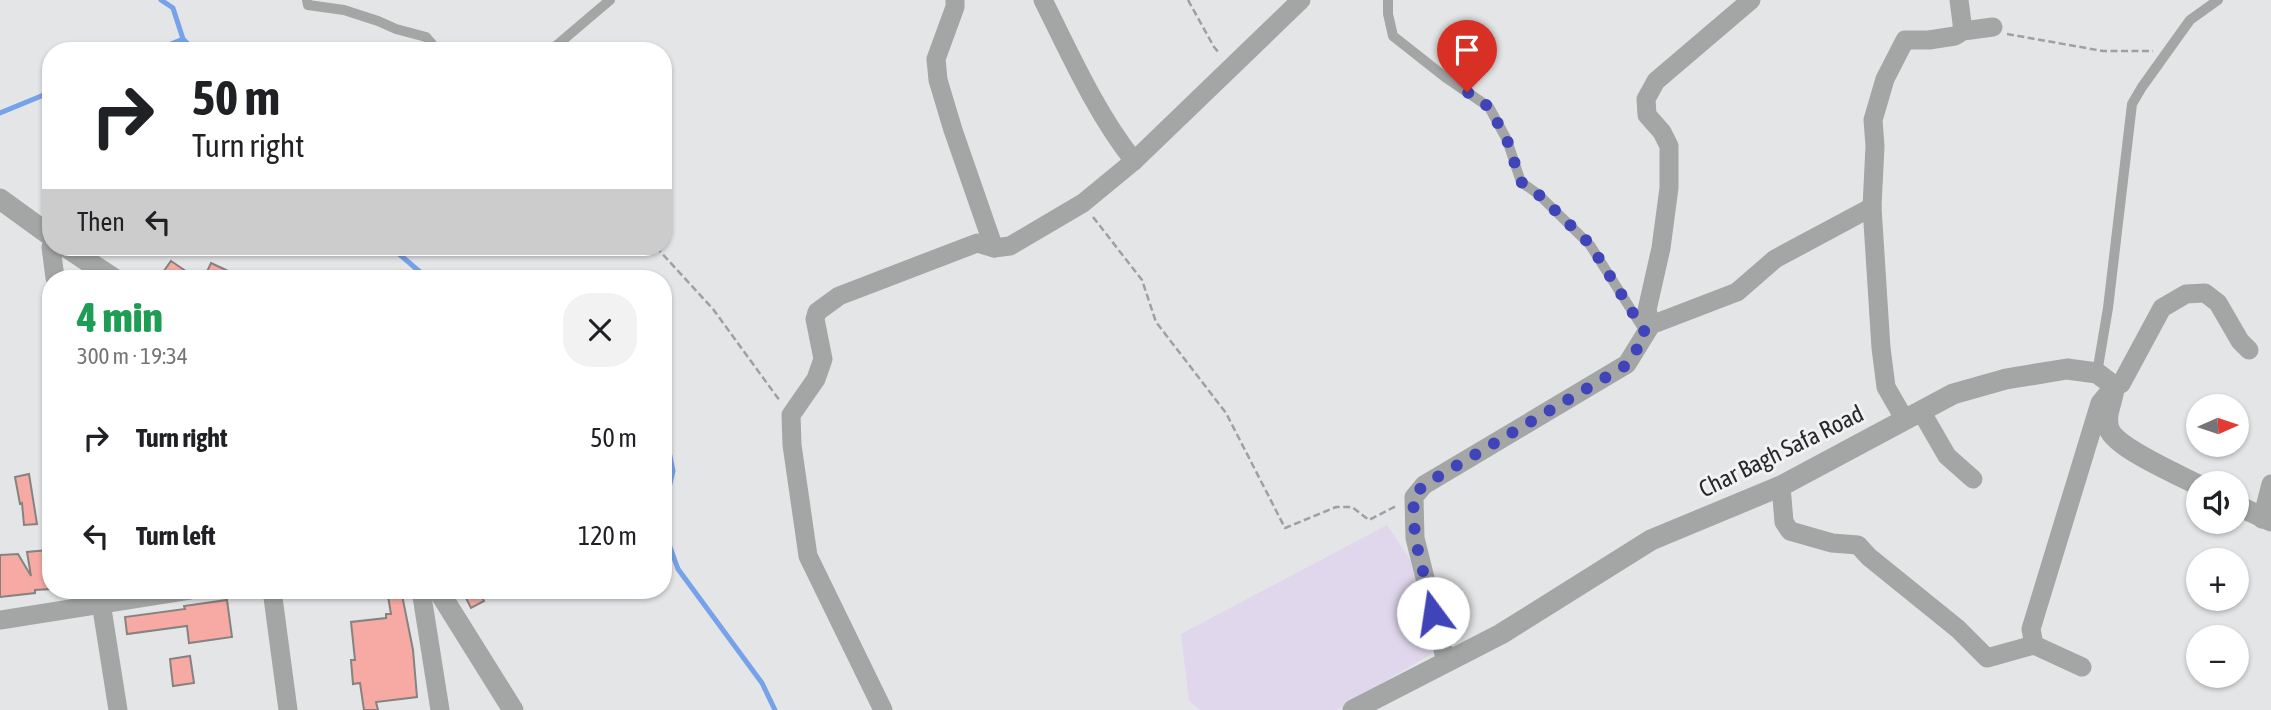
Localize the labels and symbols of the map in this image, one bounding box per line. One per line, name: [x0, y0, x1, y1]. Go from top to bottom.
pin: [1437, 20, 1497, 92]
north arrow: [2186, 394, 2249, 457]
street label: Char Bagh Safa Road: [1694, 399, 1868, 503]
position arrow: [1396, 576, 1470, 650]

